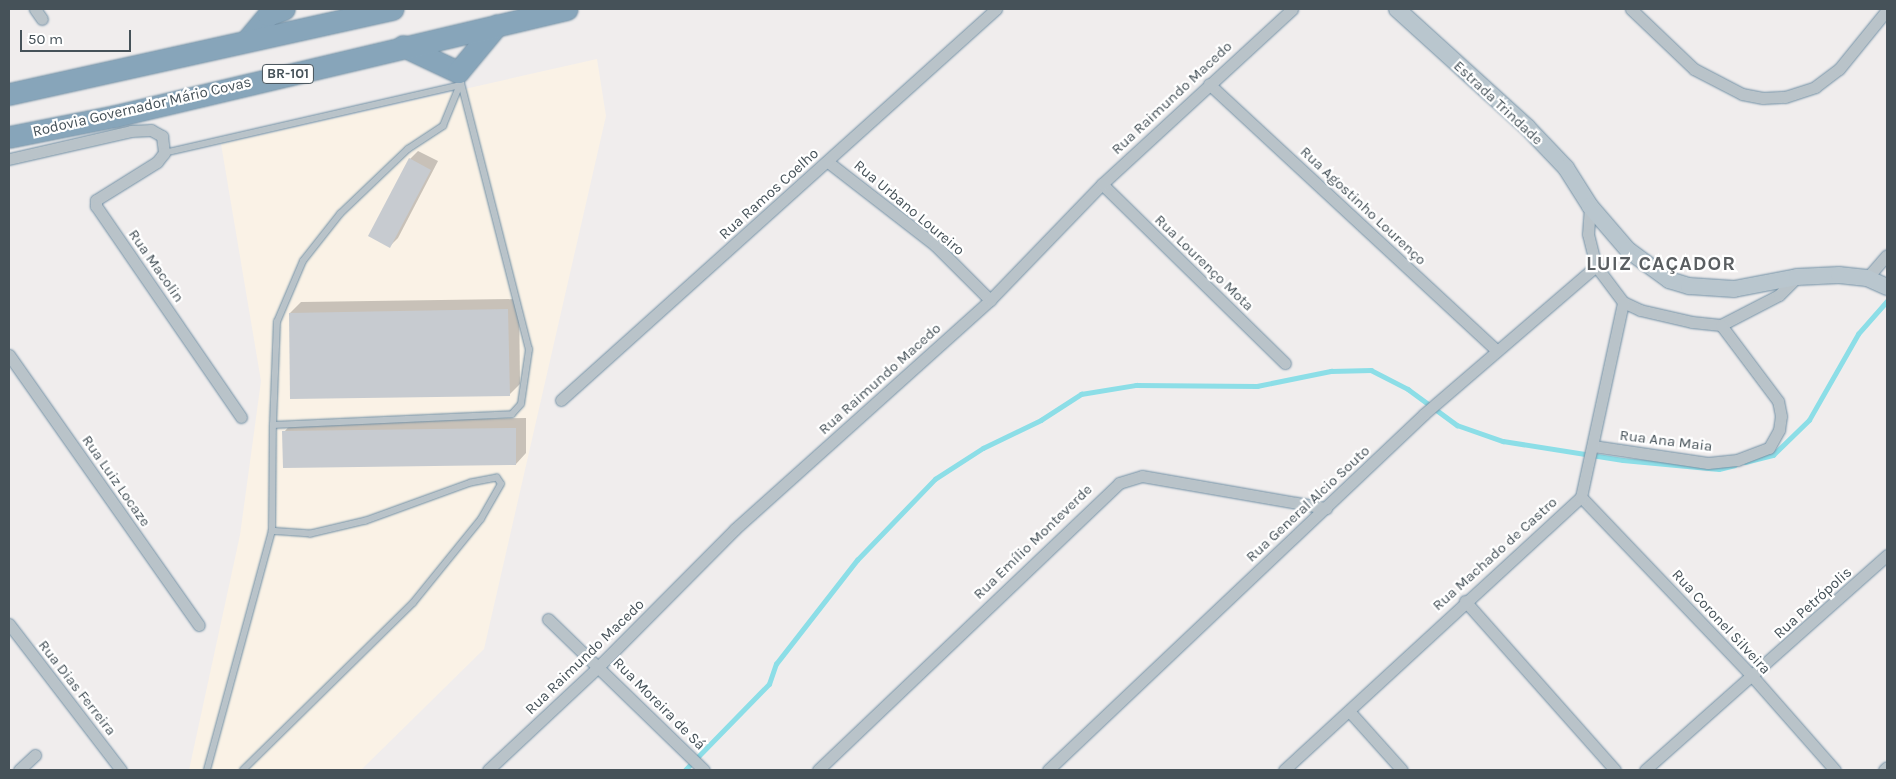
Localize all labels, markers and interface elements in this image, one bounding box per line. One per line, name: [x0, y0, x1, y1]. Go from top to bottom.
scale bar: [22, 20, 134, 52]
text: 50 m: [28, 30, 63, 48]
street label: Rua Raimundo Macedo: [1108, 37, 1236, 159]
street label: Estrada Trindade: [1450, 57, 1546, 149]
road number: BR-101: [262, 62, 314, 86]
street label: Rodovia Governador Mário Covas: [31, 73, 253, 141]
street label: Rua Agostinho Lourenço: [1296, 143, 1430, 269]
street label: Rua Ramos Coelho: [716, 145, 822, 243]
street label: Rua Urbano Loureiro: [850, 157, 968, 259]
street label: Rua Lourenço Mota: [1151, 211, 1257, 315]
street label: Rua Macolin: [124, 226, 188, 306]
district label: LUIZ CAÇADOR: [1584, 251, 1738, 275]
street label: Rua Raimundo Macedo: [815, 319, 945, 439]
street label: Rua Ana Maia: [1619, 426, 1713, 456]
street label: Rua Luiz Locaze: [78, 432, 154, 530]
street label: Rua General Alcio Souto: [1242, 442, 1374, 566]
street label: Rua Emílio Monteverde: [970, 481, 1096, 603]
street label: Rua Machado de Castro: [1429, 493, 1561, 615]
street label: Rua Petrópolis: [1770, 563, 1856, 643]
street label: Rua Coronel Silveira: [1668, 566, 1774, 678]
street label: Rua Raimundo Macedo: [522, 596, 648, 718]
street label: Rua Dias Ferreira: [34, 637, 120, 739]
street label: Rua Moreira de Sá: [609, 654, 709, 754]

